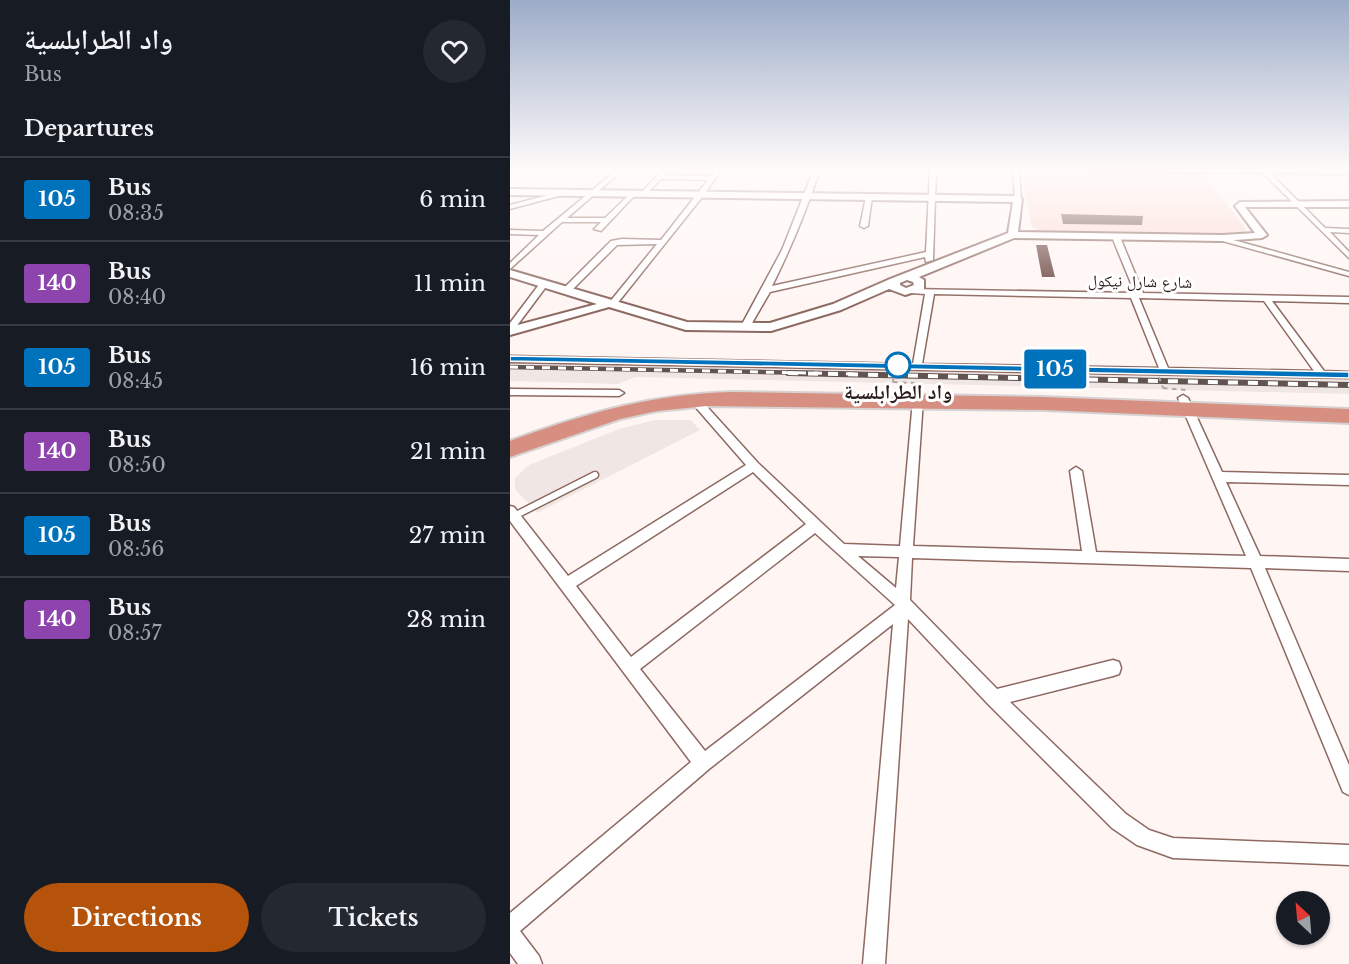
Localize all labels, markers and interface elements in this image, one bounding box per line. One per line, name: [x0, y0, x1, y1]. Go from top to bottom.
button: heart: [423, 20, 486, 83]
text: واد الطرابلسية: [24, 22, 173, 57]
text: Bus: [24, 62, 62, 86]
text: Departures: [24, 115, 154, 142]
text: Bus: [108, 174, 151, 201]
text: 105: [38, 186, 76, 212]
text: 6 min: [419, 186, 486, 213]
text: 08:35: [108, 201, 164, 225]
text: Bus: [108, 258, 151, 285]
text: 140: [38, 270, 76, 296]
text: 11 min: [414, 270, 486, 297]
street label: شارع شارل نيكول: [1088, 270, 1192, 293]
text: 08:40: [108, 285, 166, 309]
text: Bus: [108, 342, 151, 369]
line badge: 105: [1020, 350, 1090, 388]
marker: واد الطرابلسية: [885, 352, 911, 378]
text: 105: [38, 354, 76, 380]
text: 16 min: [409, 354, 486, 381]
text: 105: [1036, 356, 1074, 382]
text: 08:45: [108, 369, 163, 393]
place label: واد الطرابلسية: [844, 380, 952, 404]
text: Bus: [108, 426, 151, 453]
text: 140: [38, 438, 76, 464]
text: 21 min: [410, 438, 486, 465]
text: 08:50: [108, 453, 166, 477]
text: Bus: [108, 510, 151, 537]
text: 105: [38, 522, 76, 548]
text: 27 min: [409, 522, 486, 549]
text: 08:56: [108, 537, 164, 561]
text: Bus: [108, 594, 151, 621]
text: 140: [38, 606, 76, 632]
text: 28 min: [407, 606, 486, 633]
text: 08:57: [108, 621, 162, 645]
button: Directions: [24, 883, 249, 952]
button: Tickets: [261, 883, 486, 952]
north arrow: [1276, 891, 1330, 945]
map controls: [1276, 891, 1330, 945]

